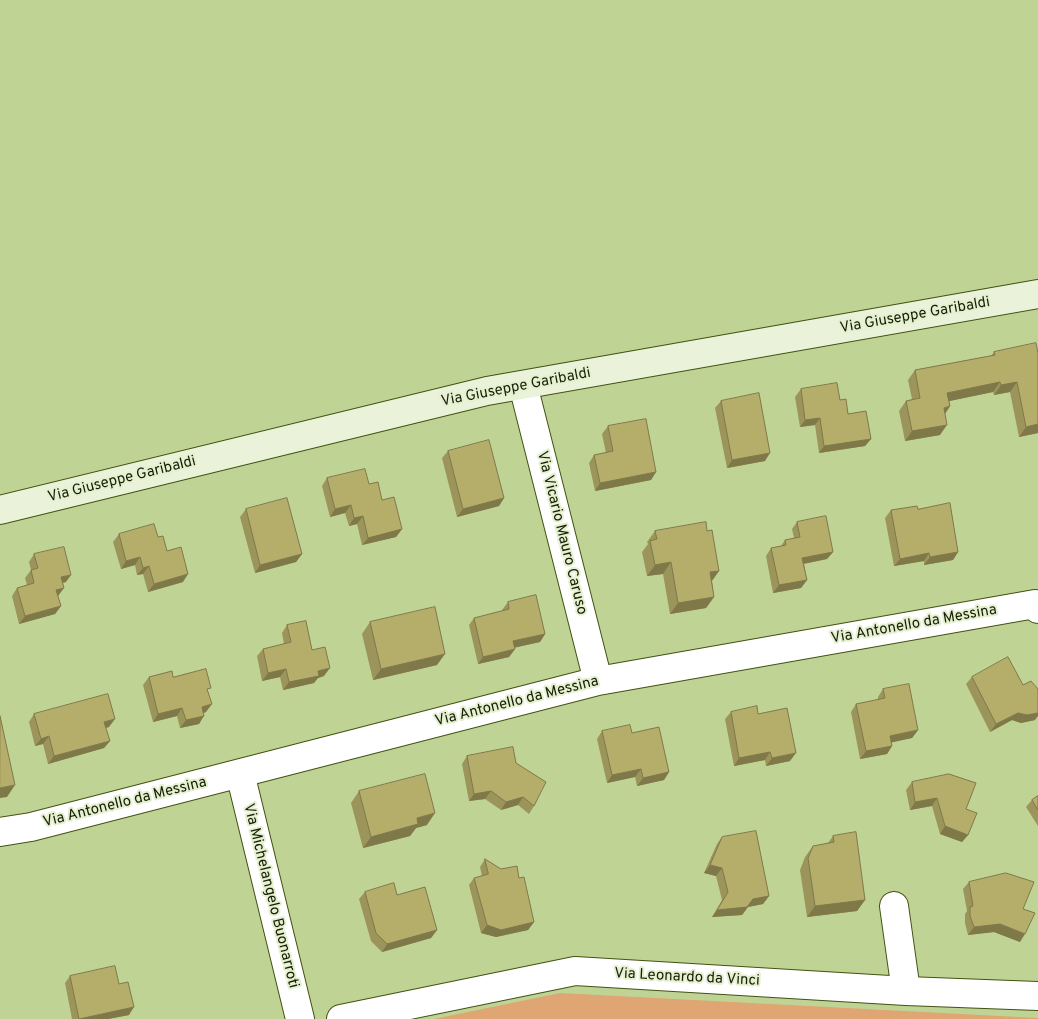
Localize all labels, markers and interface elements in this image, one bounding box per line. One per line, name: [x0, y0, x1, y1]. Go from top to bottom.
street label: Via Giuseppe Garibaldi: [839, 294, 991, 338]
street label: Via Giuseppe Garibaldi: [440, 365, 592, 411]
street label: Via Vicario Mauro Caruso: [532, 449, 590, 617]
street label: Via Giuseppe Garibaldi: [46, 453, 198, 507]
street label: Via Antonello da Messina: [830, 602, 998, 648]
street label: Via Antonello da Messina: [433, 673, 601, 731]
street label: Via Antonello da Messina: [41, 774, 209, 832]
street label: Via Michelangelo Buonarroti: [238, 802, 302, 990]
street label: Via Leonardo da Vinci: [614, 965, 760, 991]

